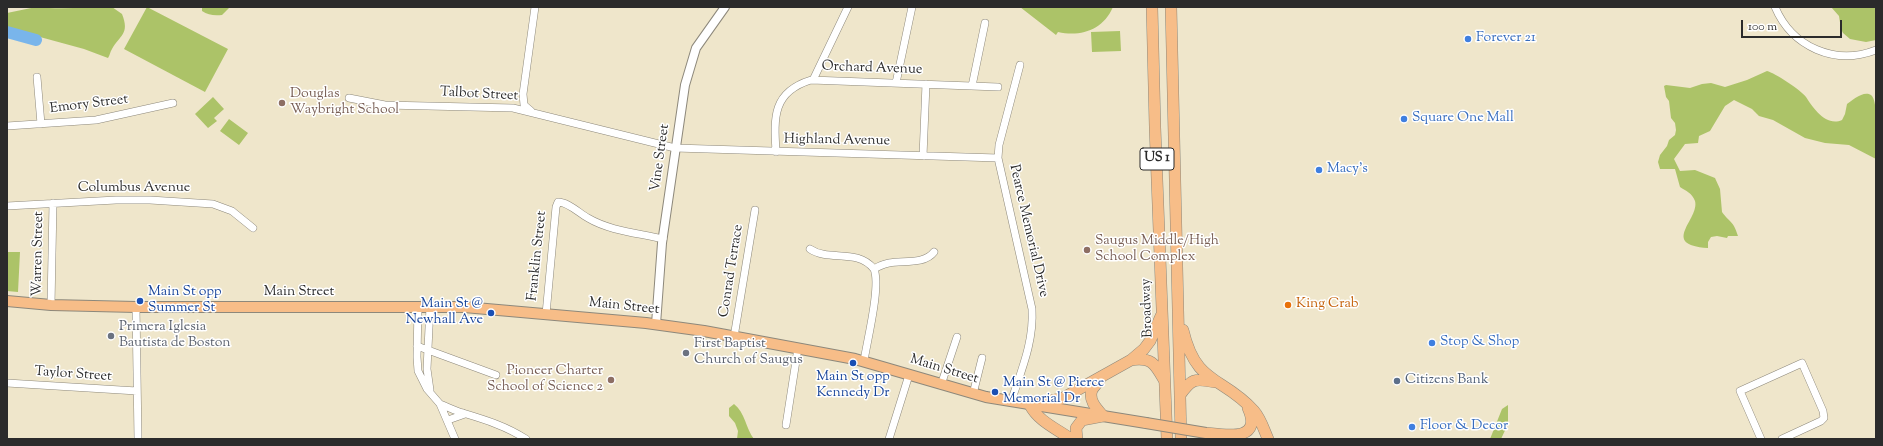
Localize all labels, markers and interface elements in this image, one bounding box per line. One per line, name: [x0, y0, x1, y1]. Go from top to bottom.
scale bar: [1743, 12, 1844, 38]
text: 100 m: [1748, 18, 1777, 36]
place label: Forever 21: [1476, 31, 1536, 47]
marker: Forever 21: [1463, 34, 1473, 44]
street label: Orchard Avenue: [821, 59, 923, 79]
street label: Talbot Street: [439, 85, 519, 105]
place label: Douglas Waybright School: [290, 87, 399, 120]
street label: Emory Street: [49, 92, 129, 118]
marker: Douglas Waybright School: [277, 98, 287, 108]
place label: Square One Mall: [1412, 111, 1514, 127]
marker: Square One Mall: [1399, 114, 1409, 124]
street label: Vine Street: [648, 123, 674, 193]
street label: Highland Avenue: [784, 132, 890, 150]
road number: US 1: [1140, 148, 1174, 170]
place label: Macy's: [1327, 162, 1368, 178]
street label: Pearce Memorial Drive: [1005, 163, 1051, 299]
marker: Macy's: [1314, 165, 1324, 175]
street label: Columbus Avenue: [78, 181, 190, 197]
street label: Franklin Street: [525, 210, 551, 302]
street label: Warren Street: [30, 211, 48, 297]
street label: Conrad Terrace: [716, 223, 748, 319]
place label: Saugus Middle/High School Complex: [1095, 234, 1219, 266]
marker: Saugus Middle/High School Complex: [1082, 245, 1092, 255]
street label: Broadway: [1139, 278, 1157, 338]
place label: Main St opp Summer St: [148, 285, 222, 318]
street label: Main Street: [264, 285, 334, 301]
street label: Main Street: [588, 295, 660, 319]
marker: Main St opp Summer St: [135, 296, 145, 306]
place label: Main St @ Newhall Ave: [406, 297, 483, 330]
place label: King Crab: [1296, 297, 1358, 313]
marker: King Crab: [1283, 300, 1293, 310]
marker: Main St @ Newhall Ave: [486, 308, 496, 318]
place label: Primera Iglesia Bautista de Boston: [119, 320, 231, 352]
marker: Primera Iglesia Bautista de Boston: [106, 331, 116, 341]
place label: Stop & Shop: [1440, 335, 1519, 351]
place label: First Baptist Church of Saugus: [694, 337, 803, 370]
marker: Stop & Shop: [1427, 338, 1437, 348]
marker: First Baptist Church of Saugus: [681, 348, 691, 358]
street label: Main Street: [908, 352, 980, 388]
marker: Main St opp Kennedy Dr: [848, 358, 858, 368]
street label: Taylor Street: [34, 364, 112, 386]
place label: Pioneer Charter School of Science 2: [487, 364, 603, 396]
place label: Main St opp Kennedy Dr: [816, 370, 890, 402]
place label: Citizens Bank: [1405, 373, 1489, 389]
marker: Pioneer Charter School of Science 2: [606, 375, 616, 385]
place label: Main St @ Pierce Memorial Dr: [1003, 376, 1104, 408]
marker: Citizens Bank: [1392, 376, 1402, 386]
marker: Main St @ Pierce Memorial Dr: [990, 387, 1000, 397]
place label: Floor & Decor: [1420, 419, 1508, 435]
marker: Floor & Decor: [1407, 422, 1417, 432]

